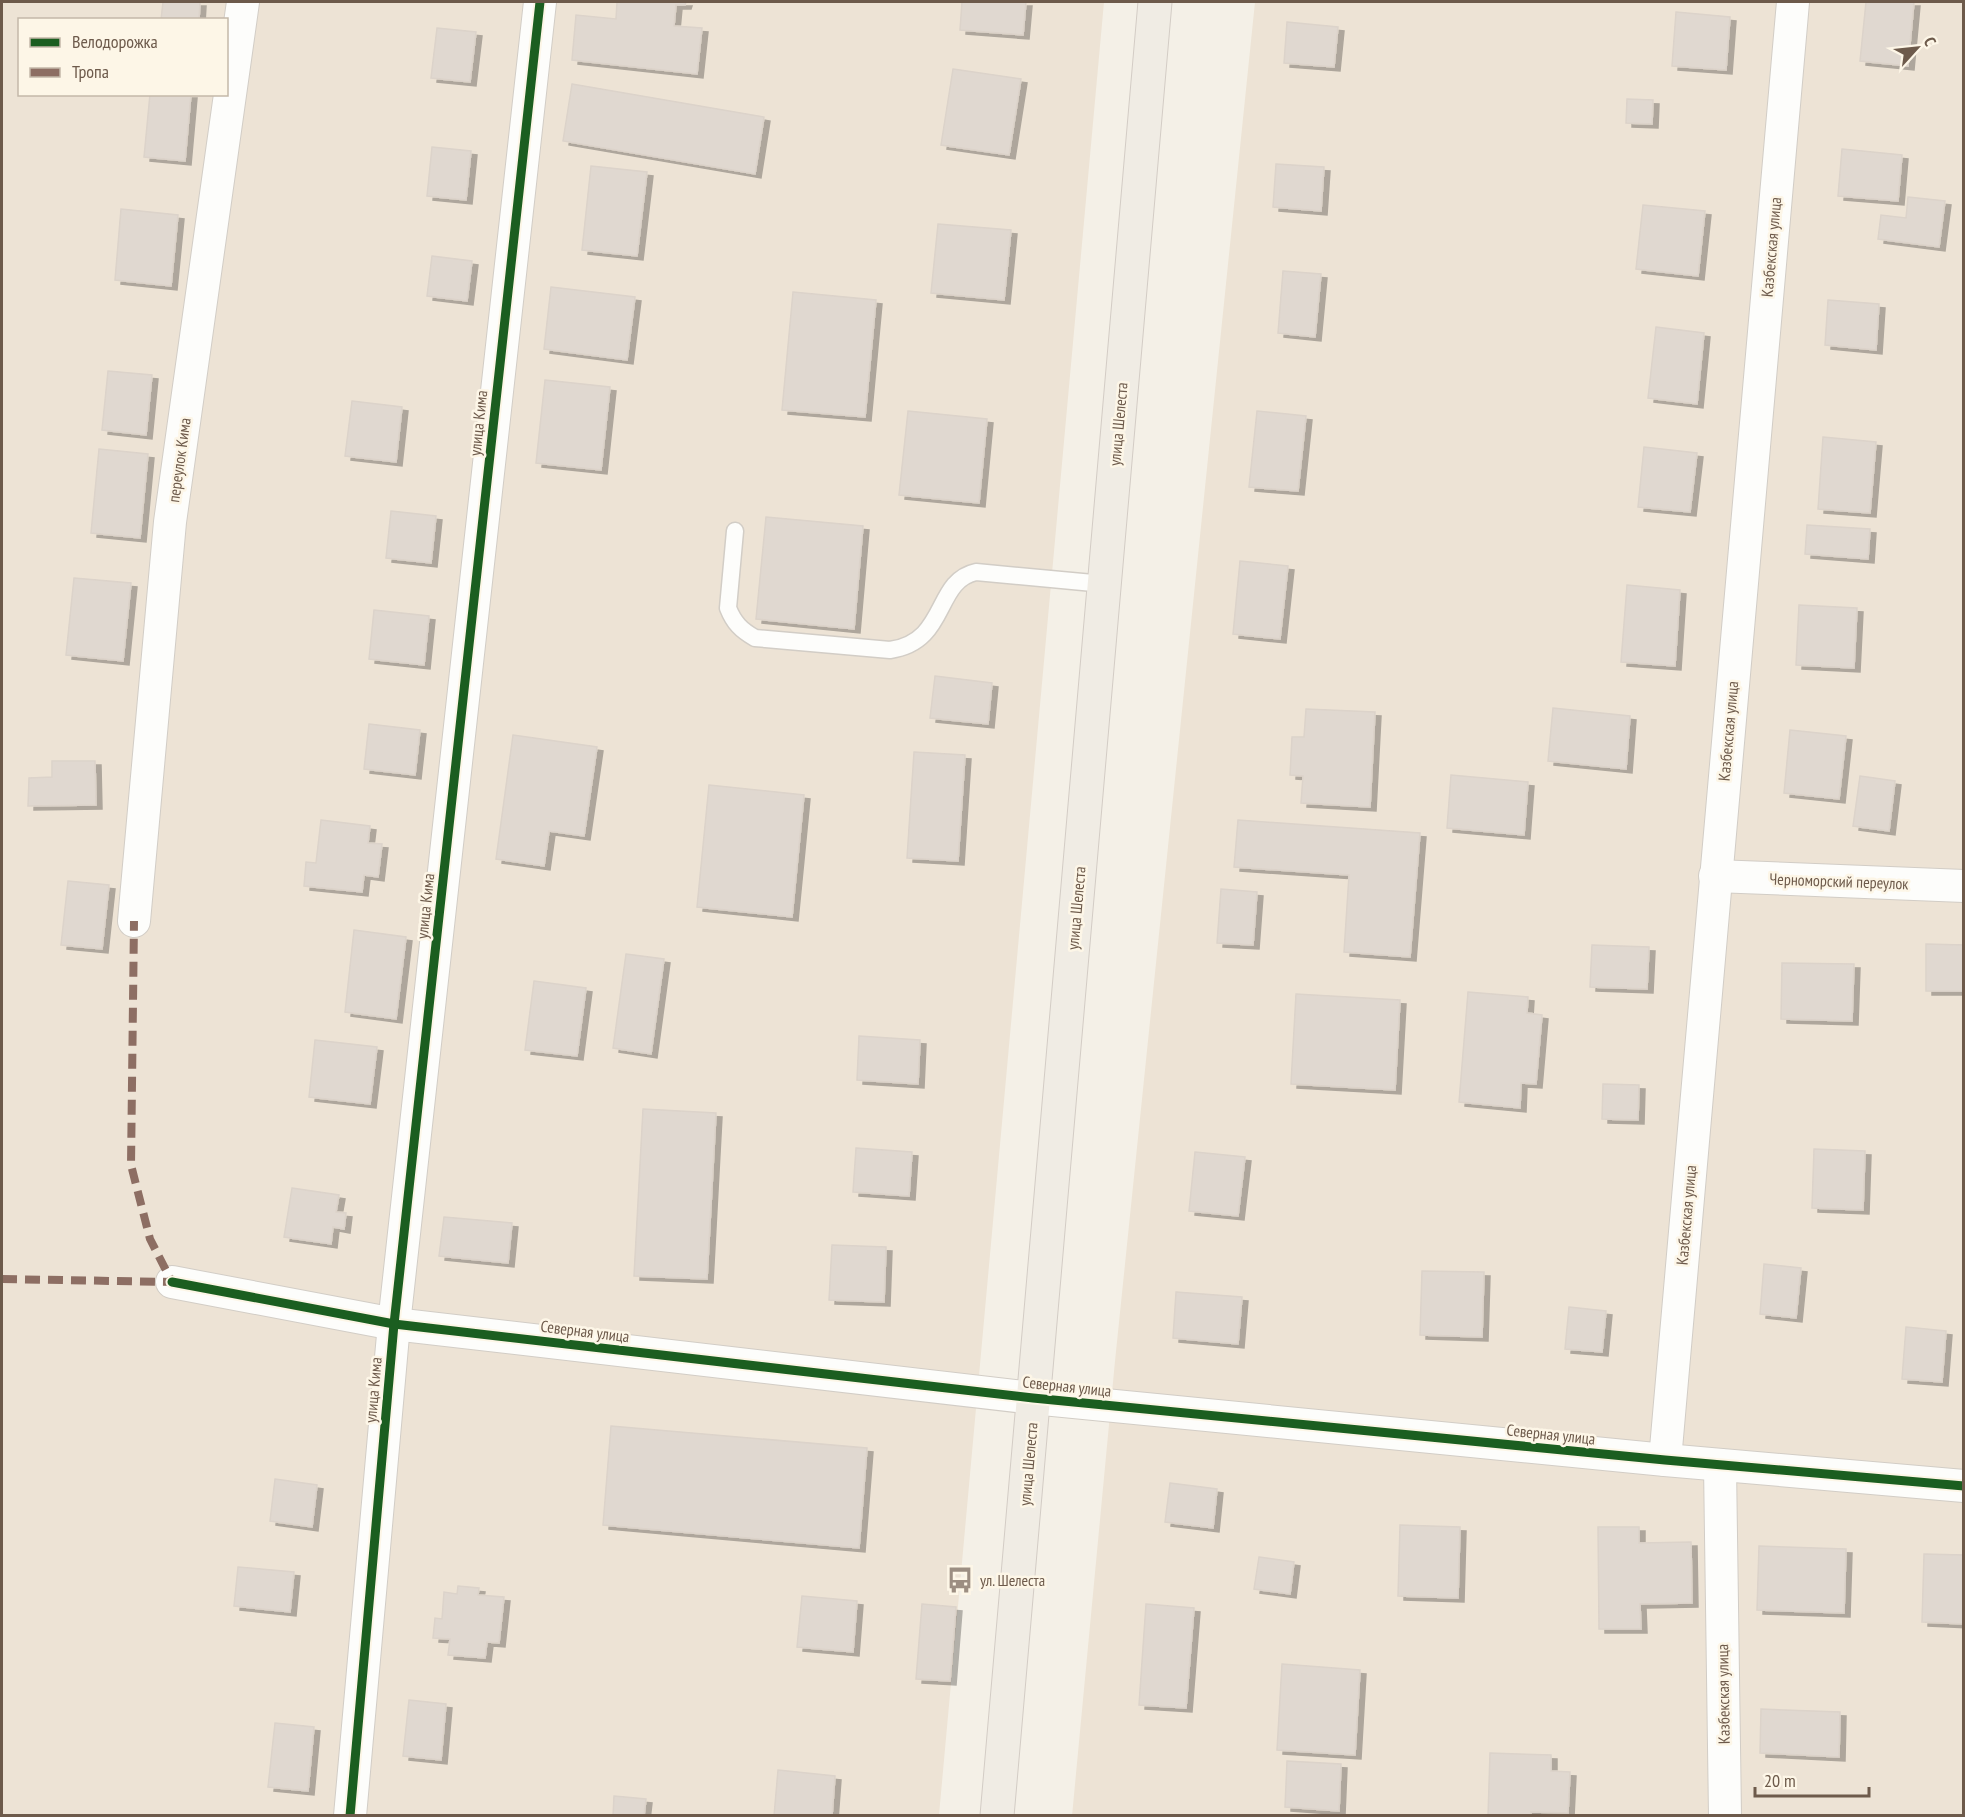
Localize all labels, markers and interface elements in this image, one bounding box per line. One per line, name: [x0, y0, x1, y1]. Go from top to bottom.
legend: [18, 18, 228, 96]
north arrow: [1887, 18, 1947, 78]
text: Велодорожка: [72, 30, 158, 53]
text: С: [1920, 33, 1941, 50]
text: Тропа: [72, 60, 109, 83]
street label: Казбекская улица: [1757, 196, 1785, 298]
street label: улица Шелеста: [1104, 381, 1132, 467]
street label: улица Кима: [465, 389, 491, 457]
street label: переулок Кима: [163, 416, 195, 504]
street label: Казбекская улица: [1714, 680, 1742, 782]
street label: улица Шелеста: [1062, 865, 1090, 951]
street label: Черноморский переулок: [1769, 869, 1910, 893]
street label: улица Кима: [412, 872, 438, 940]
street label: Казбекская улица: [1672, 1164, 1700, 1266]
street label: Северная улица: [540, 1316, 630, 1346]
street label: улица Кима: [360, 1356, 386, 1424]
street label: Северная улица: [1022, 1371, 1112, 1401]
street label: Северная улица: [1506, 1419, 1596, 1449]
street label: улица Шелеста: [1014, 1421, 1042, 1507]
bus stop icon: ул. Шелеста: [945, 1565, 975, 1595]
place label: ул. Шелеста: [980, 1570, 1045, 1590]
street label: Казбекская улица: [1712, 1644, 1734, 1744]
scale bar: [1755, 1760, 1869, 1798]
text: 20 m: [1764, 1769, 1796, 1792]

